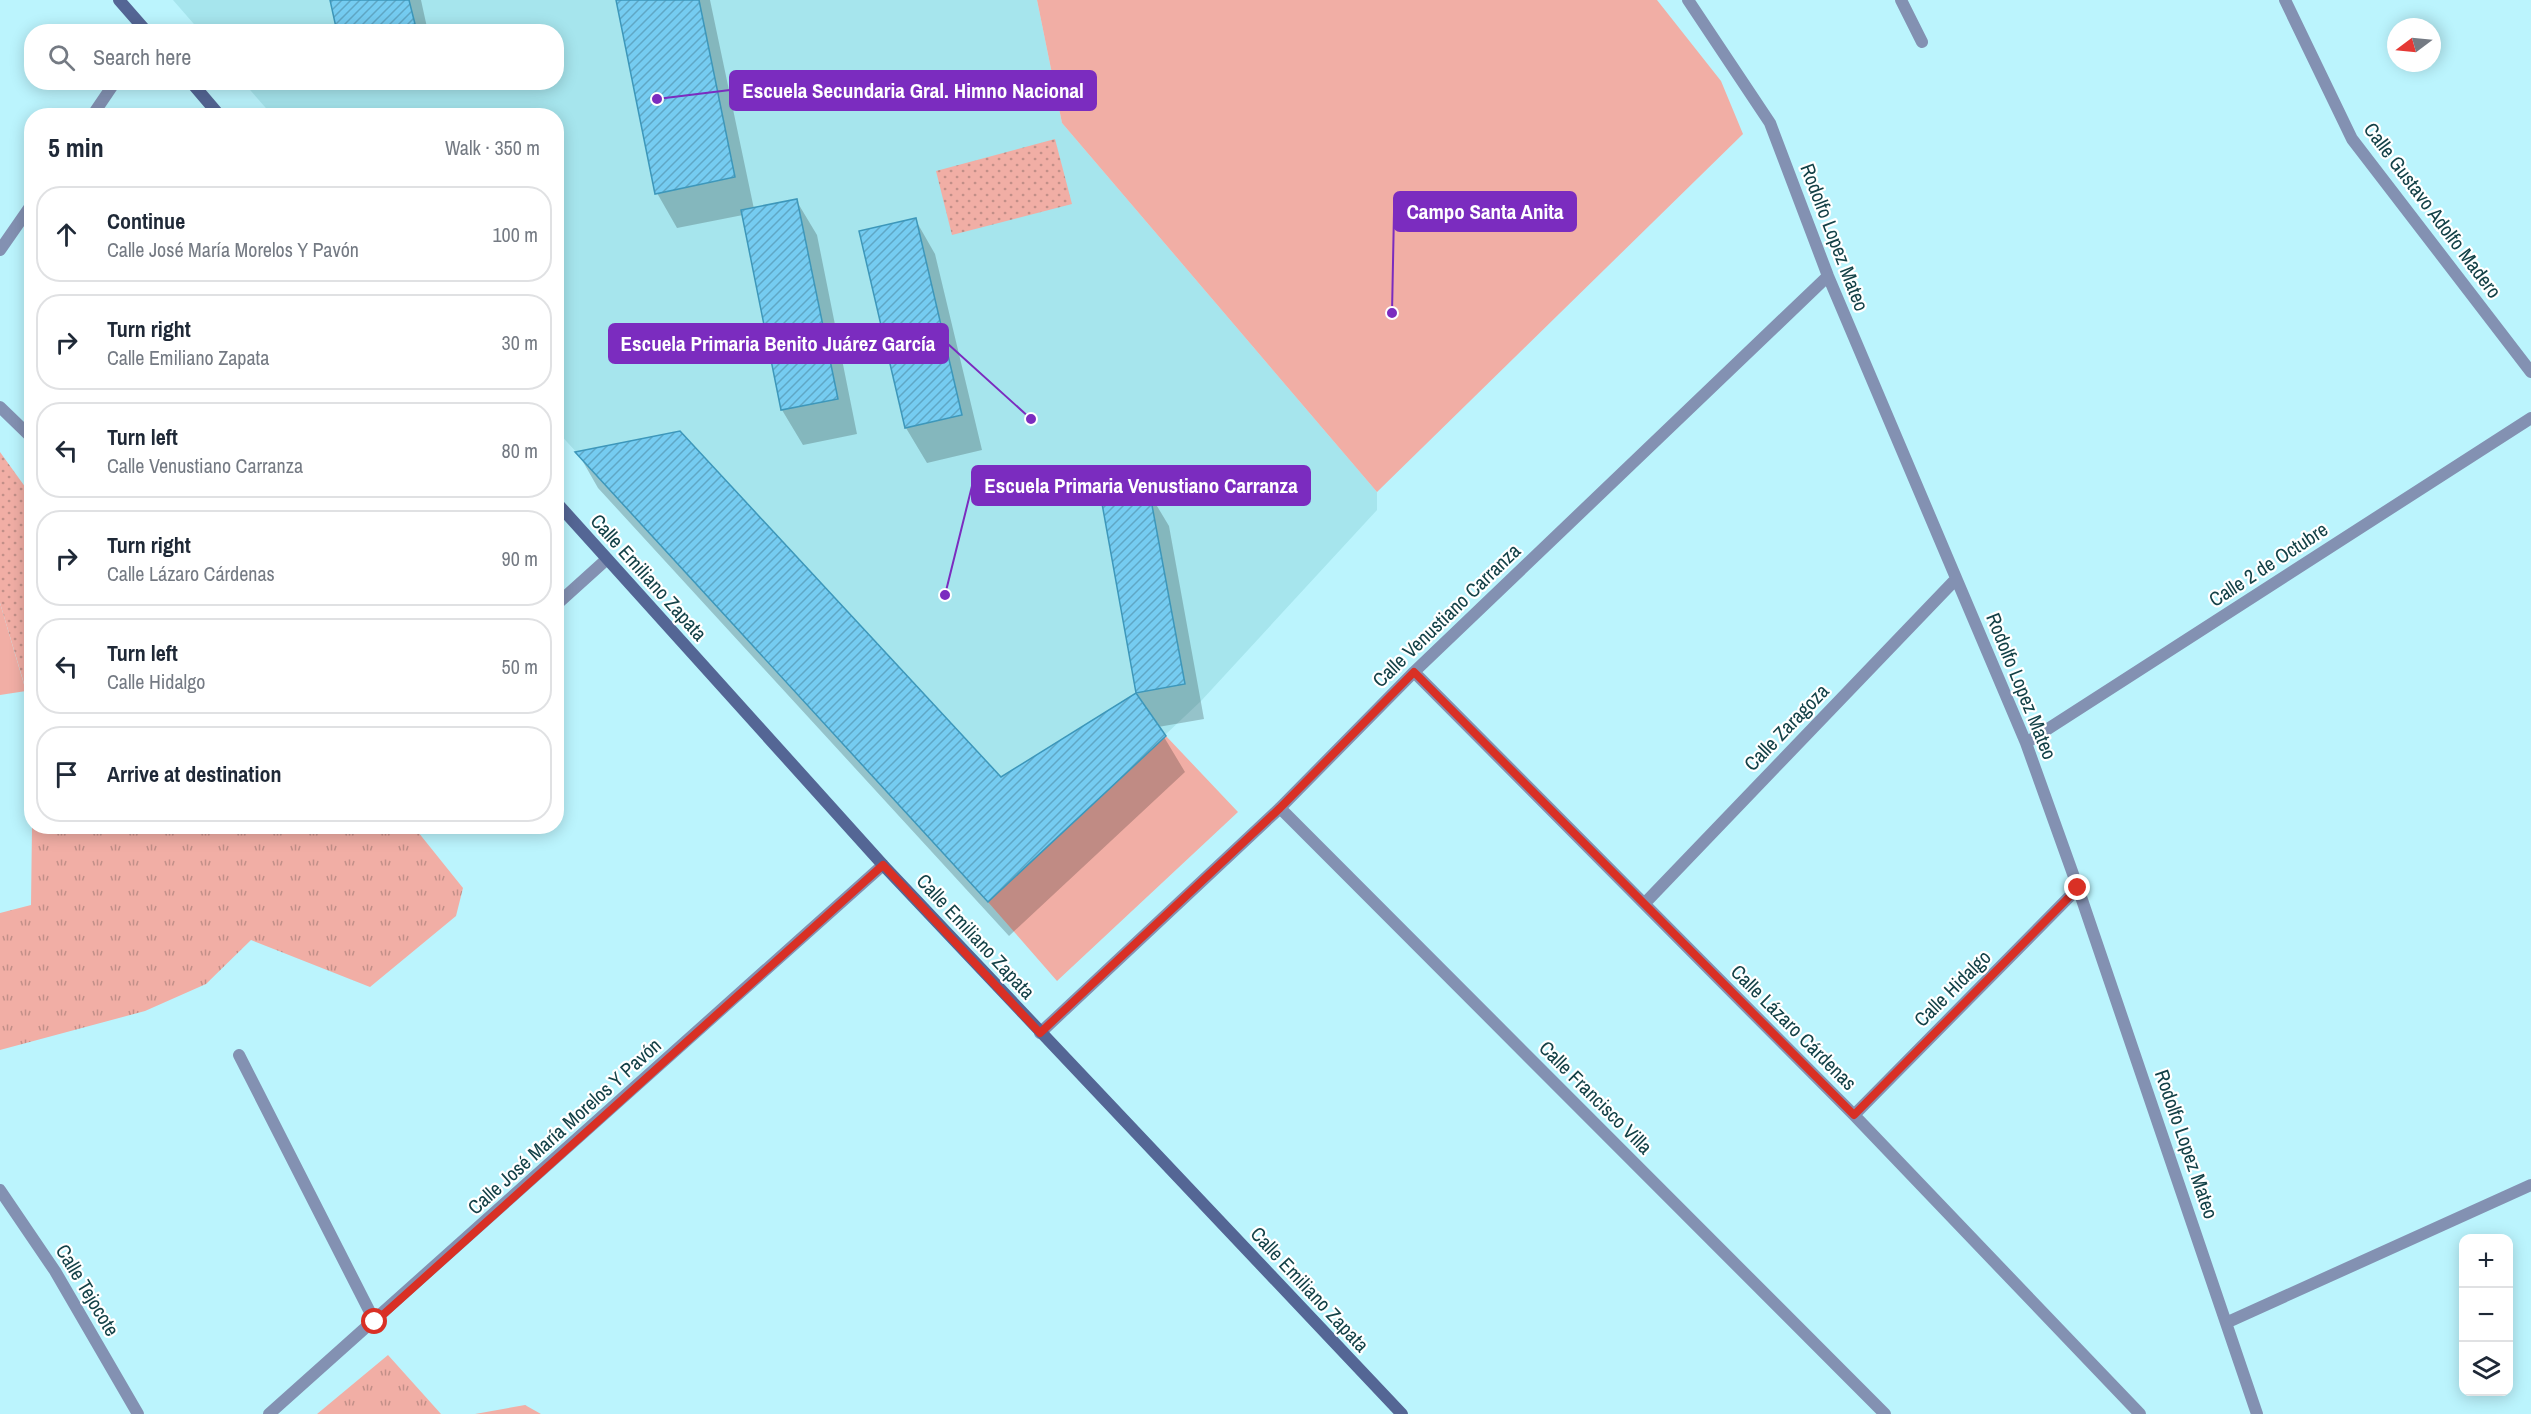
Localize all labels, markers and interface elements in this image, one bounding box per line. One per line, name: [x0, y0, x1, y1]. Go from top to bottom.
north arrow: [2387, 18, 2441, 72]
search box: [24, 24, 564, 90]
icon: search: [45, 41, 78, 74]
text: Search here: [93, 42, 191, 72]
callout: Escuela Secundaria Gral. Himno Nacional: [730, 71, 1096, 110]
text: Escuela Secundaria Gral. Himno Nacional: [742, 76, 1084, 105]
street label: Calle Gustavo Adolfo Madero: [2358, 117, 2508, 303]
text: 5 min: [48, 130, 104, 165]
text: Walk · 350 m: [445, 134, 540, 161]
street label: Rodolfo Lopez Mateo: [1794, 159, 1876, 315]
callout: Campo Santa Anita: [1394, 192, 1576, 231]
text: Campo Santa Anita: [1406, 197, 1564, 226]
text: Continue: [107, 206, 185, 236]
icon: ahead: [50, 218, 83, 251]
text: 100 m: [492, 221, 538, 248]
text: Calle José María Morelos Y Pavón: [107, 236, 359, 263]
text: Turn right: [107, 314, 191, 344]
callout: Escuela Primaria Benito Juárez García: [609, 324, 948, 363]
icon: right: [50, 326, 83, 359]
text: 30 m: [502, 329, 538, 356]
text: Escuela Primaria Benito Juárez García: [621, 329, 936, 358]
text: Calle Emiliano Zapata: [107, 344, 269, 371]
text: Turn left: [107, 422, 178, 452]
icon: left: [50, 434, 83, 467]
text: 80 m: [502, 437, 538, 464]
text: Calle Venustiano Carranza: [107, 452, 303, 479]
callout: Escuela Primaria Venustiano Carranza: [972, 466, 1310, 505]
text: Escuela Primaria Venustiano Carranza: [984, 471, 1298, 500]
street label: Calle Emiliano Zapata: [585, 508, 713, 646]
street label: Calle 2 de Octubre: [2203, 515, 2333, 613]
text: Turn right: [107, 530, 191, 560]
street label: Calle Venustiano Carranza: [1366, 537, 1526, 693]
icon: right: [50, 542, 83, 575]
text: 90 m: [502, 545, 538, 572]
text: Calle Lázaro Cárdenas: [107, 560, 275, 587]
street label: Rodolfo Lopez Mateo: [1980, 609, 2064, 763]
text: Turn left: [107, 638, 178, 668]
icon: left: [50, 650, 83, 683]
text: 50 m: [502, 653, 538, 680]
text: Calle Hidalgo: [107, 668, 205, 695]
street label: Calle Zaragoza: [1738, 678, 1834, 776]
icon: arrive: [50, 758, 83, 791]
text: Arrive at destination: [107, 759, 281, 789]
street label: Calle Emiliano Zapata: [911, 867, 1041, 1005]
route end: [2064, 874, 2090, 900]
street label: Calle Hidalgo: [1908, 944, 1996, 1032]
street label: Calle Lázaro Cárdenas: [1725, 958, 1863, 1096]
street label: Calle José María Morelos Y Pavón: [461, 1032, 667, 1220]
street label: Calle Francisco Villa: [1533, 1034, 1659, 1160]
street label: Rodolfo Lopez Mateo: [2149, 1066, 2225, 1222]
street label: Calle Emiliano Zapata: [1245, 1220, 1375, 1358]
map controls: [2459, 1234, 2513, 1396]
button: +: [2459, 1234, 2513, 1288]
street label: Calle Tejocote: [50, 1239, 126, 1341]
button: −: [2459, 1288, 2513, 1342]
route start: [361, 1308, 387, 1334]
button: layers: [2459, 1342, 2513, 1396]

